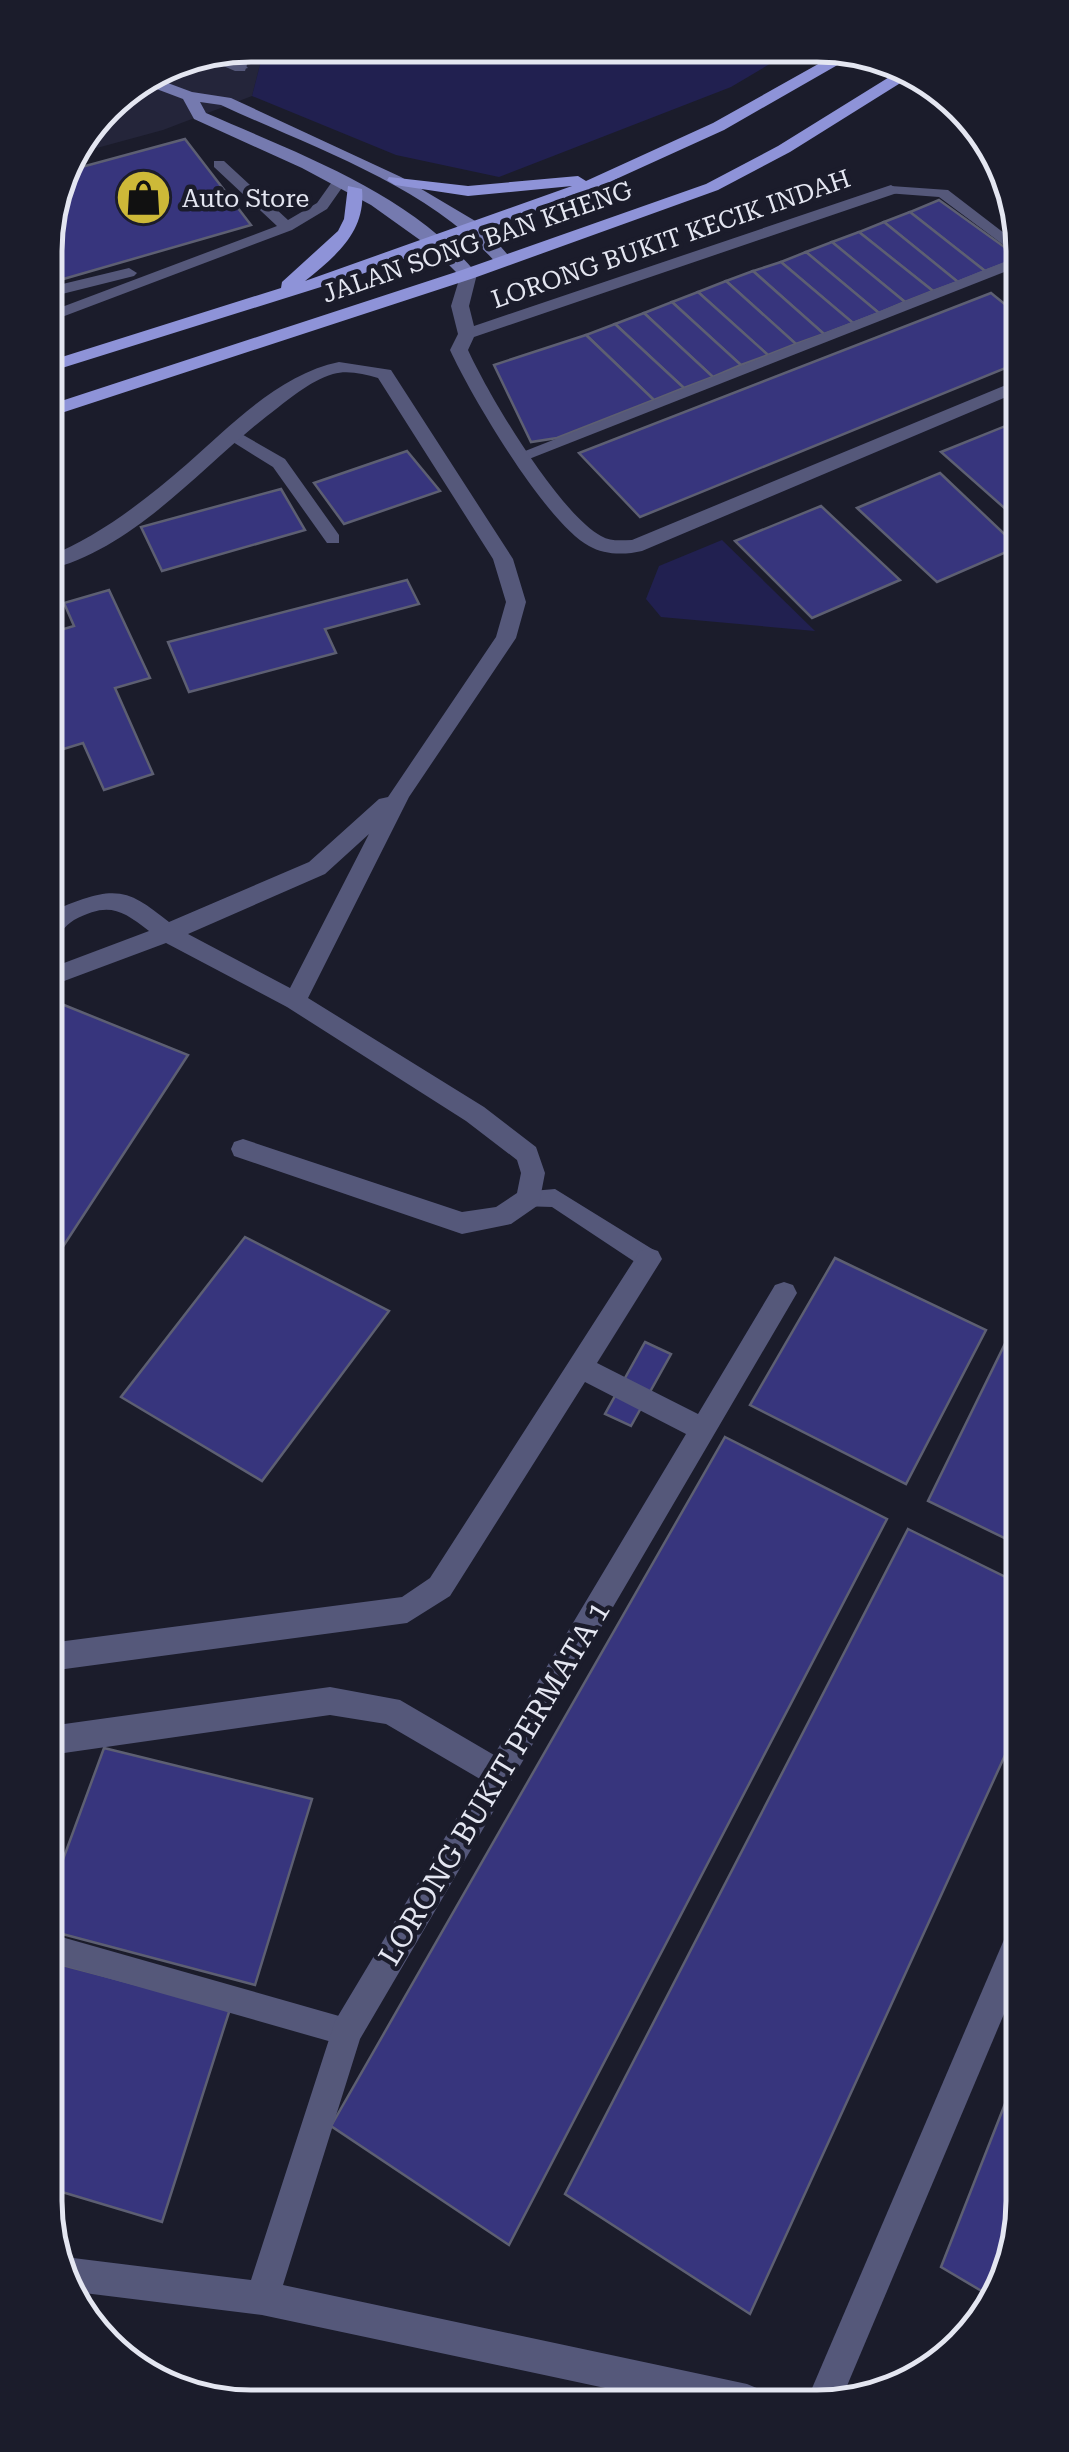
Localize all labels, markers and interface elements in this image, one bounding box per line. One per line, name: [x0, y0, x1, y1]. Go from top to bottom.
street label: LORONG BUKIT KECIK INDAH: [488, 164, 854, 314]
shop icon: Auto Store: [113, 168, 173, 228]
street label: JALAN SONG BAN KHENG: [318, 175, 636, 309]
place label: Auto Store: [182, 184, 309, 213]
street label: LORONG BUKIT PERMATA 1: [371, 1595, 617, 1971]

